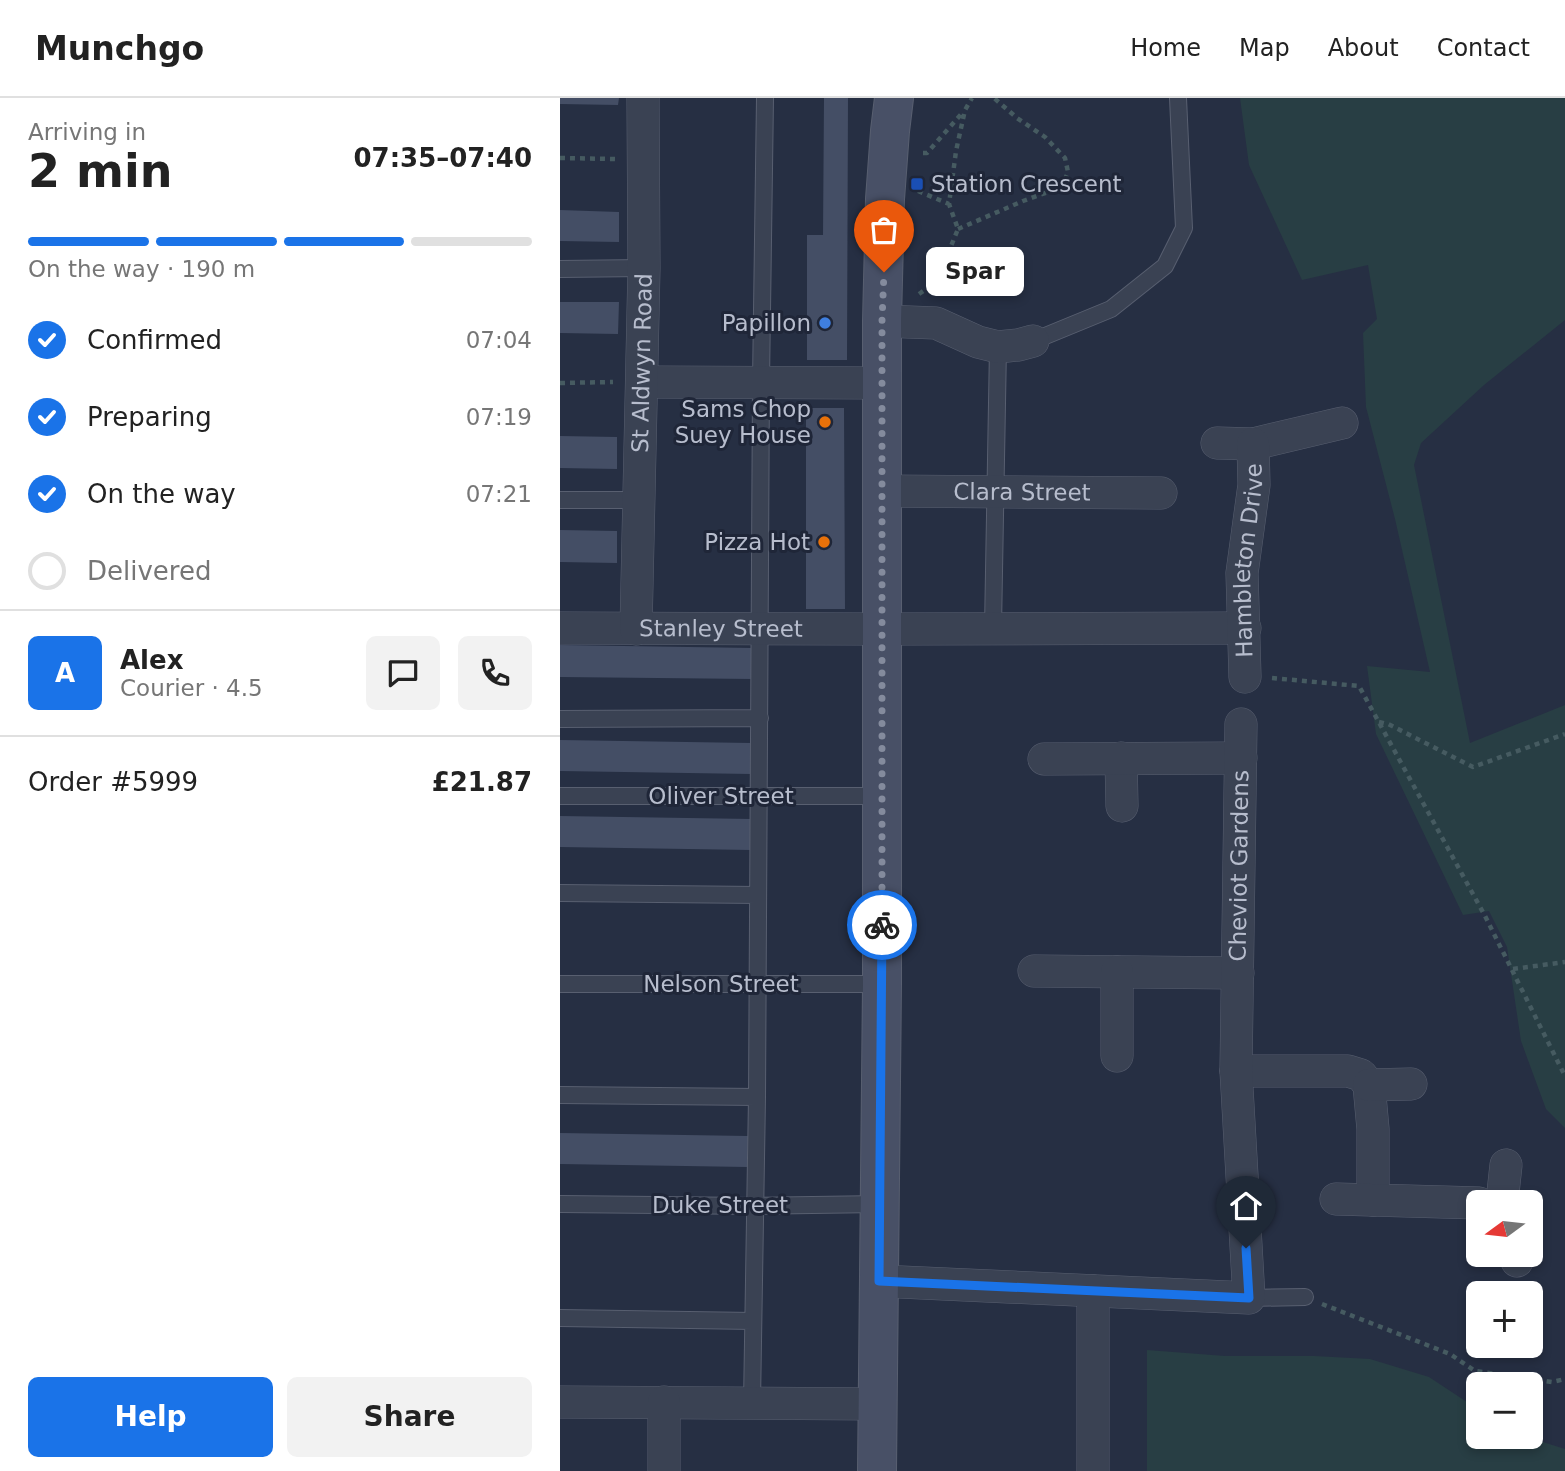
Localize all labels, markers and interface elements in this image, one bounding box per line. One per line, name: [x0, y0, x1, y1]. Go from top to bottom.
text: Munchgo: [35, 29, 204, 68]
text: Home: [1130, 34, 1201, 62]
text: Map: [1239, 34, 1290, 62]
text: About: [1328, 34, 1399, 62]
text: Contact: [1437, 34, 1530, 62]
text: Arriving in: [28, 119, 146, 145]
text: 07:35–07:40: [353, 143, 532, 173]
text: 2 min: [28, 144, 172, 198]
place label: Station Crescent: [931, 171, 1122, 197]
marker: Station Crescent: [909, 176, 925, 192]
pin: [854, 200, 914, 272]
icon: bag: [865, 211, 903, 249]
callout: Spar: [926, 248, 1024, 296]
text: On the way · 190 m: [28, 256, 255, 282]
text: Spar: [945, 258, 1005, 284]
street label: St Aldwyn Road: [627, 273, 657, 453]
place label: Papillon: [722, 310, 811, 336]
marker: Papillon: [817, 315, 833, 331]
icon: check: [28, 321, 66, 359]
text: Confirmed: [87, 325, 222, 355]
text: 07:04: [466, 327, 532, 353]
place label: Sams Chop Suey House: [675, 396, 811, 448]
icon: check: [28, 398, 66, 436]
text: Preparing: [87, 402, 212, 432]
text: 07:19: [466, 404, 532, 430]
marker: Sams Chop Suey House: [817, 414, 833, 430]
street label: Hambleton Drive: [1229, 463, 1267, 658]
icon: check: [28, 475, 66, 513]
text: On the way: [87, 479, 236, 509]
street label: Clara Street: [953, 479, 1091, 505]
text: 07:21: [466, 481, 532, 507]
place label: Pizza Hot: [704, 529, 810, 555]
marker: Pizza Hot: [816, 534, 832, 550]
text: Delivered: [87, 556, 211, 586]
street label: Stanley Street: [639, 615, 803, 642]
button: chat: [366, 636, 440, 710]
button: phone: [458, 636, 532, 710]
text: Alex: [120, 645, 183, 675]
text: A: [55, 658, 75, 688]
text: Courier · 4.5: [120, 675, 263, 701]
text: Order #5999: [28, 767, 198, 797]
text: £21.87: [432, 767, 532, 797]
street label: Cheviot Gardens: [1225, 770, 1253, 962]
street label: Oliver Street: [648, 783, 794, 809]
courier: [847, 890, 917, 960]
icon: bike: [863, 906, 901, 944]
street label: Nelson Street: [643, 971, 799, 997]
pin: [1216, 1176, 1276, 1248]
icon: home: [1227, 1187, 1265, 1225]
north arrow: [1466, 1190, 1544, 1267]
map controls: [1466, 1190, 1543, 1449]
street label: Duke Street: [652, 1192, 788, 1218]
button: +: [1466, 1281, 1543, 1358]
button: −: [1466, 1372, 1543, 1449]
button: Help: [28, 1377, 273, 1457]
button: Share: [287, 1377, 532, 1457]

